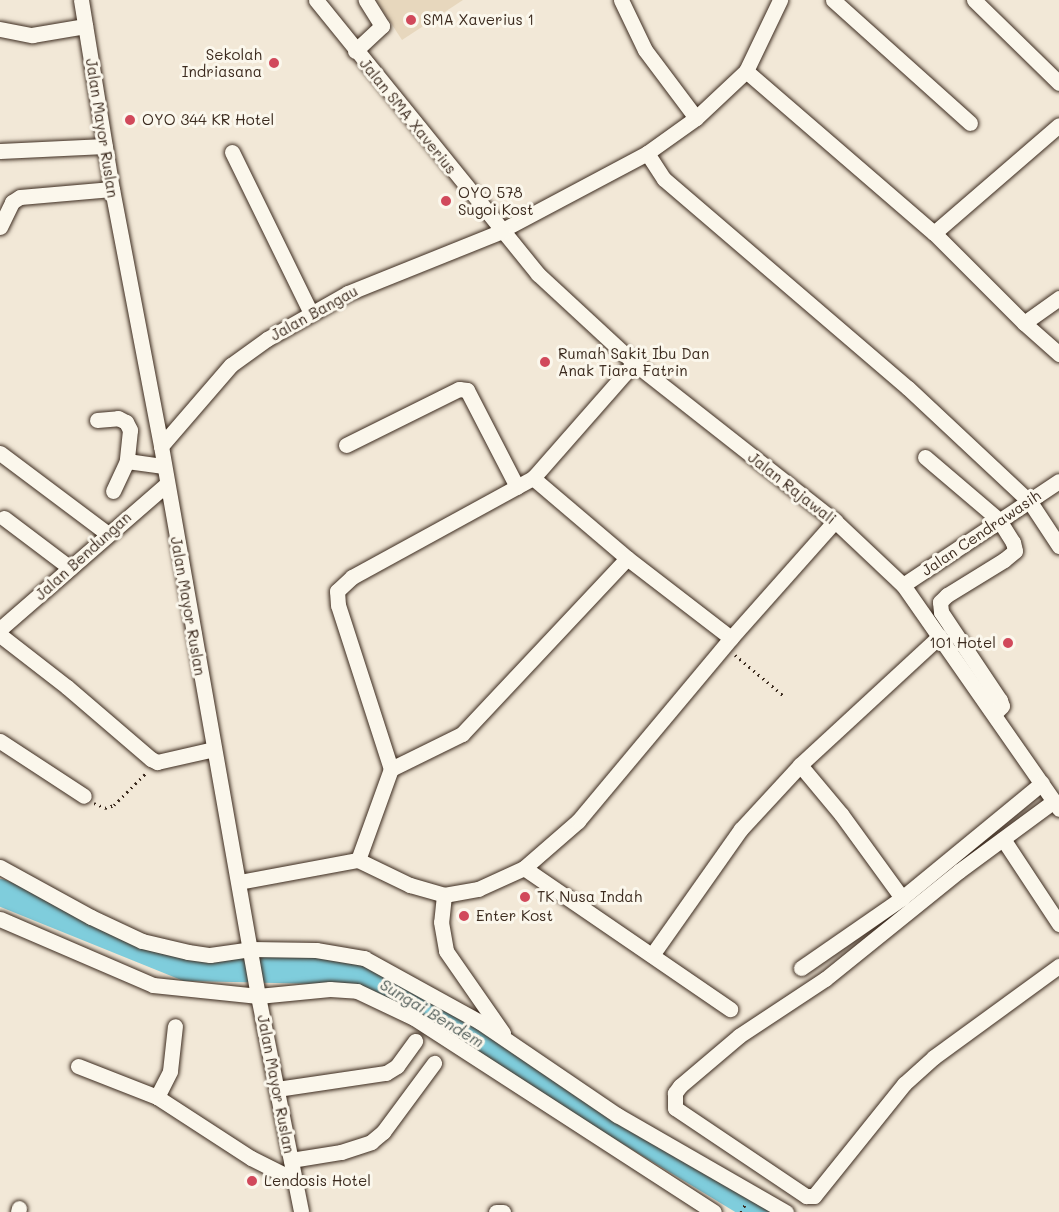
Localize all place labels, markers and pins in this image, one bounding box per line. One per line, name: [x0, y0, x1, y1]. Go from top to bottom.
place label: SMA Xaverius 1: [423, 11, 534, 29]
marker: SMA Xaverius 1: [404, 13, 418, 27]
place label: Sekolah Indriasana: [182, 45, 262, 80]
marker: Sekolah Indriasana: [267, 56, 281, 70]
place label: OYO 344 KR Hotel: [142, 111, 274, 129]
marker: OYO 344 KR Hotel: [123, 113, 137, 127]
place label: OYO 578 Sugoi Kost: [458, 183, 534, 218]
marker: OYO 578 Sugoi Kost: [439, 194, 453, 208]
place label: Rumah Sakit Ibu Dan Anak Tiara Fatrin: [558, 344, 709, 379]
marker: Rumah Sakit Ibu Dan Anak Tiara Fatrin: [536, 353, 554, 371]
place label: 101 Hotel: [929, 634, 996, 652]
marker: 101 Hotel: [1001, 636, 1015, 650]
place label: TK Nusa Indah: [537, 888, 642, 906]
marker: TK Nusa Indah: [518, 890, 532, 904]
place label: Enter Kost: [476, 907, 553, 925]
marker: Enter Kost: [457, 909, 471, 923]
place label: Lendosis Hotel: [264, 1172, 371, 1190]
marker: Lendosis Hotel: [245, 1174, 259, 1188]

